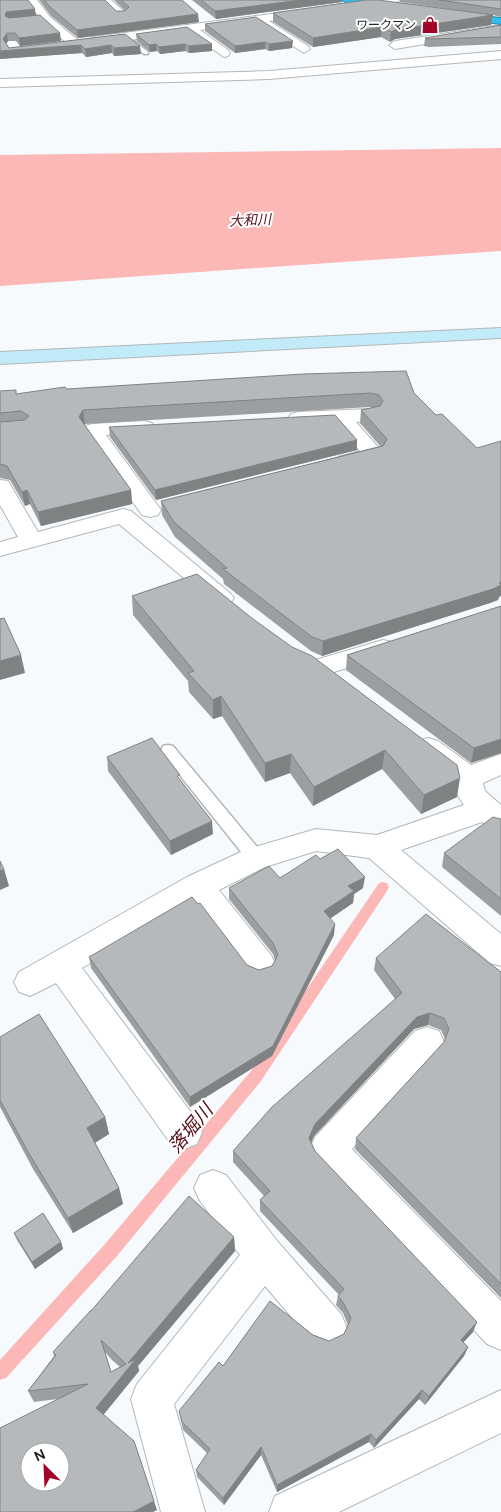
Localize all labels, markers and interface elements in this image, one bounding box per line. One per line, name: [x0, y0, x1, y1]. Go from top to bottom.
shop icon: ワークマン: [420, 15, 440, 35]
place label: ワークマン: [356, 17, 416, 33]
water label: 大和川: [229, 210, 273, 230]
water label: 落堀川: [162, 1097, 220, 1158]
north arrow: [20, 1442, 70, 1492]
text: N: [31, 1445, 48, 1465]

